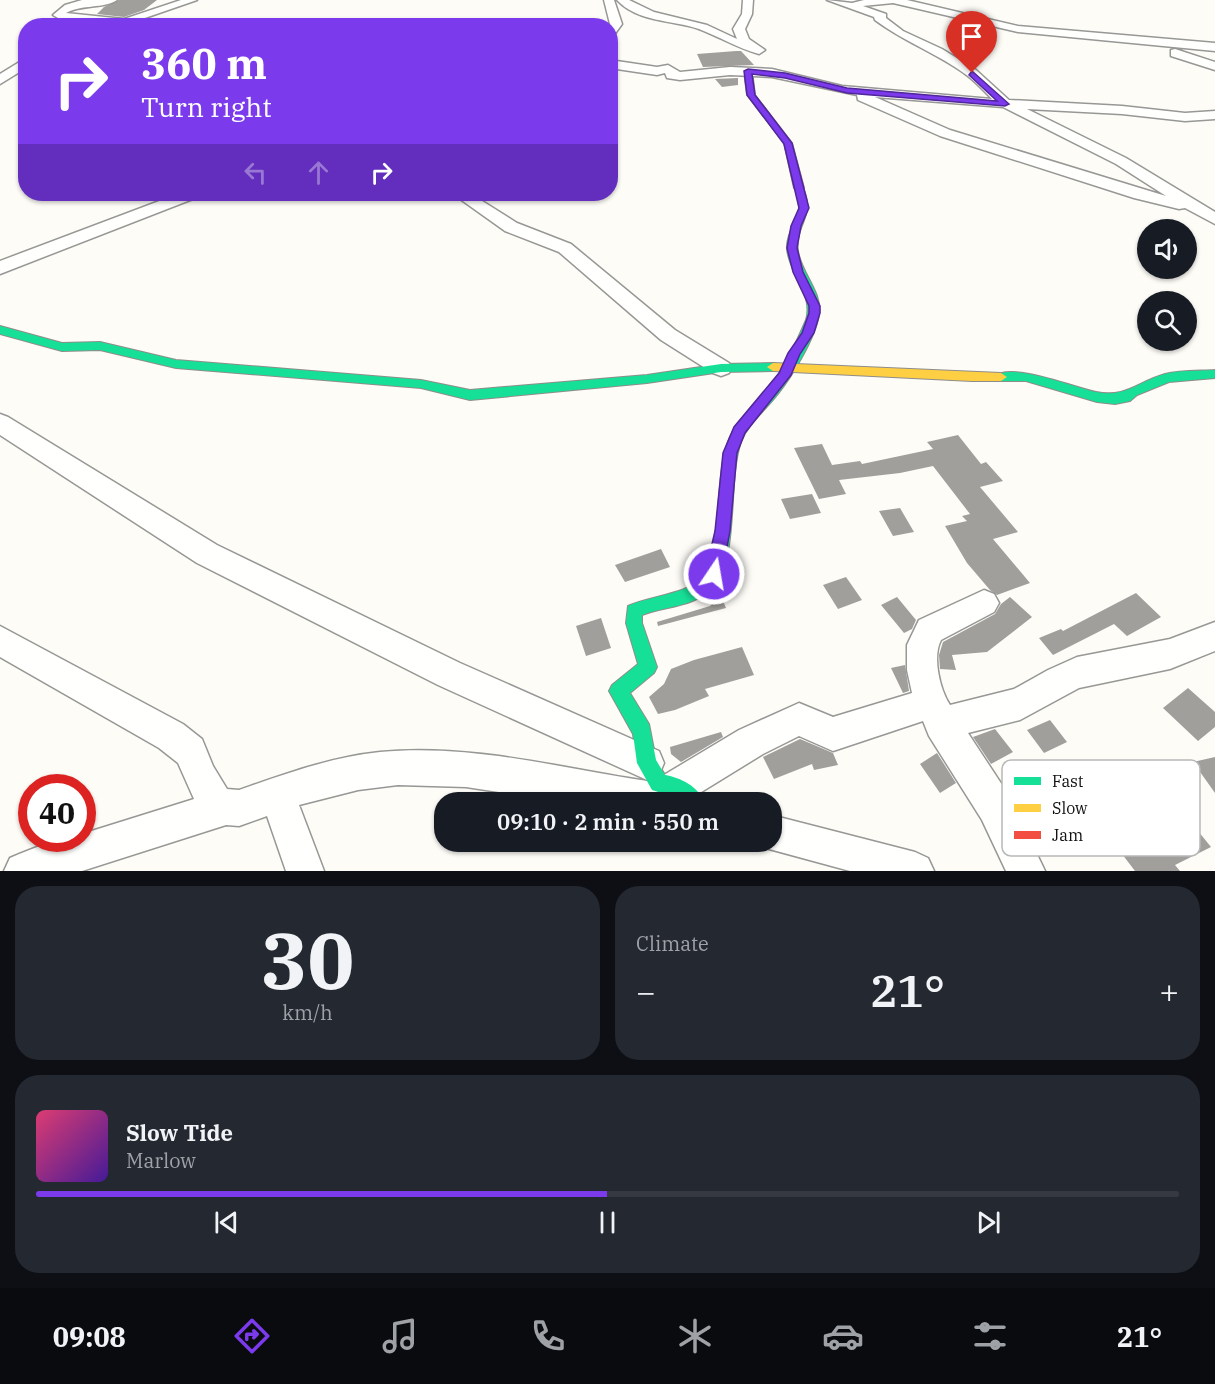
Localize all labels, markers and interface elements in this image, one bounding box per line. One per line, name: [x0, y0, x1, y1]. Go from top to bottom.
pin: [946, 11, 997, 73]
icon: arrive: [955, 20, 988, 53]
text: 360 m: [141, 36, 267, 91]
icon: right: [42, 42, 120, 120]
text: Turn right: [141, 89, 272, 124]
icon: left: [239, 156, 272, 189]
icon: ahead: [302, 156, 335, 189]
icon: right: [365, 156, 398, 189]
map controls: [1137, 219, 1197, 351]
button: sound: [1137, 219, 1197, 279]
button: search: [1137, 291, 1197, 351]
position arrow: [682, 542, 746, 606]
legend: [1002, 760, 1200, 856]
text: Fast: [1052, 771, 1084, 791]
speed limit sign: 40: [18, 774, 96, 852]
text: Slow: [1052, 798, 1088, 818]
text: 09:10 · 2 min · 550 m: [497, 807, 719, 836]
text: Jam: [1052, 825, 1083, 845]
text: 30: [261, 909, 354, 1010]
text: Climate: [636, 930, 709, 957]
text: 21°: [870, 961, 945, 1019]
text: −: [636, 970, 656, 1013]
text: +: [1159, 970, 1179, 1013]
text: km/h: [282, 999, 333, 1026]
text: Slow Tide: [126, 1118, 233, 1147]
text: Marlow: [126, 1147, 196, 1174]
icon: previous: [210, 1206, 243, 1239]
icon: pause: [591, 1206, 624, 1239]
icon: next: [972, 1206, 1005, 1239]
icon: directions: [231, 1315, 273, 1357]
icon: music: [379, 1315, 421, 1357]
icon: phone: [527, 1315, 569, 1357]
icon: climate: [674, 1315, 716, 1357]
icon: car: [822, 1315, 864, 1357]
icon: filters: [969, 1315, 1011, 1357]
text: 09:08: [53, 1319, 126, 1354]
text: 21°: [1117, 1319, 1162, 1354]

